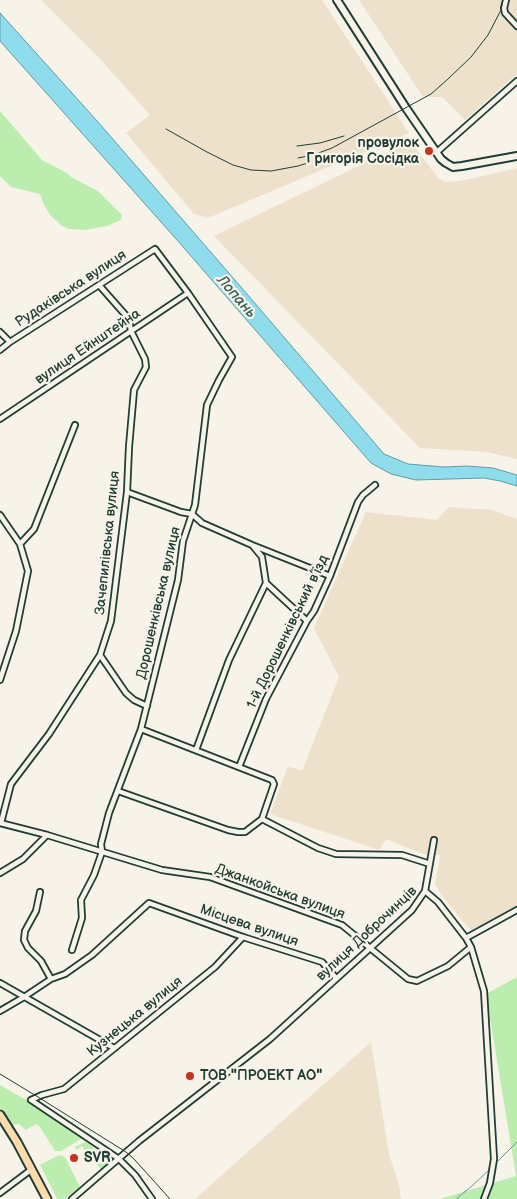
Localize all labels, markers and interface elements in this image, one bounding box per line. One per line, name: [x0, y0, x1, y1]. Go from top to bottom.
place label: провулок Григорія Сосідка: [306, 135, 419, 168]
marker: провулок Григорія Сосідка: [423, 145, 435, 157]
street label: Рудаківська вулиця: [12, 247, 130, 331]
water label: Лопань: [213, 272, 259, 322]
street label: вулиця Ейнштейна: [32, 305, 144, 389]
street label: Зачепилівська вулиця: [92, 470, 124, 616]
street label: Дорошенківська вулиця: [133, 525, 185, 681]
street label: 1-й Дорошенківський в’їзд: [243, 552, 333, 712]
street label: Джанкойська вулиця: [213, 861, 347, 923]
street label: вулиця Доброчинців: [313, 883, 421, 985]
street label: Місцева вулиця: [198, 901, 300, 951]
street label: Кузнецька вулиця: [84, 973, 186, 1061]
place label: ТОВ "ПРОЕКТ АО": [200, 1068, 322, 1084]
marker: ТОВ "ПРОЕКТ АО": [184, 1070, 196, 1082]
place label: SVR: [84, 1150, 111, 1166]
marker: SVR: [68, 1152, 80, 1164]

